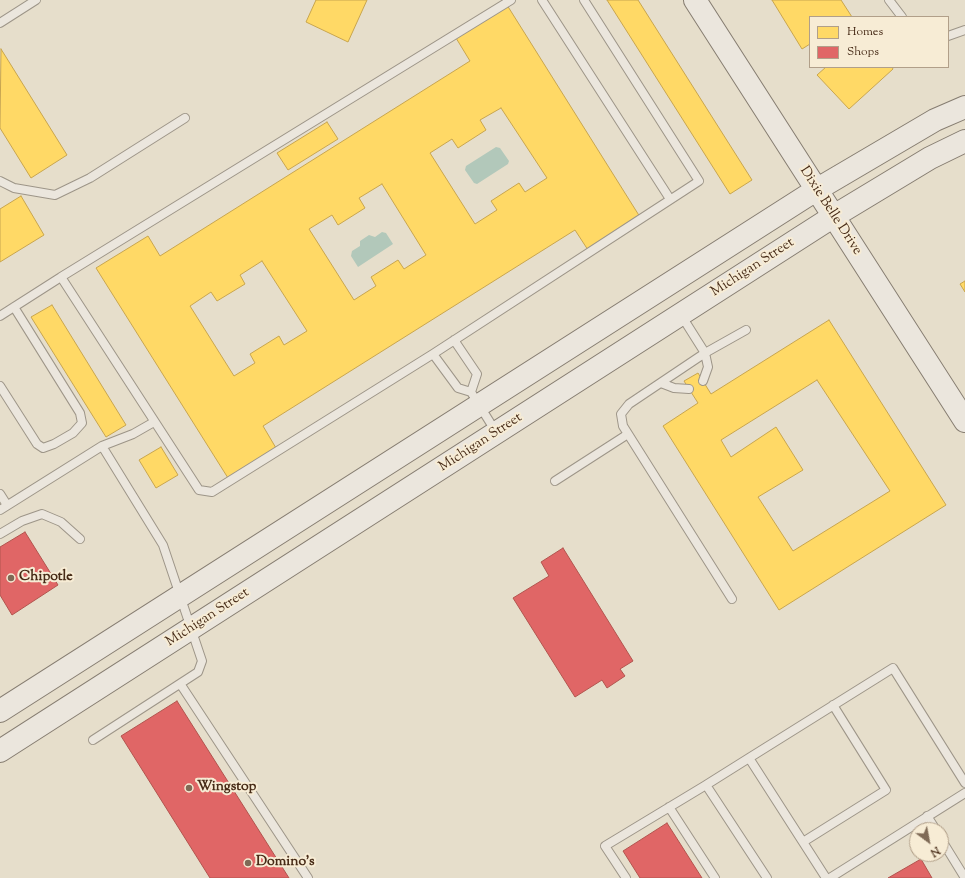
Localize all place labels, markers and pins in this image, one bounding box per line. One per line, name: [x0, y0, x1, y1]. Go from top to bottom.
place label: Chipotle: [19, 570, 73, 586]
marker: Chipotle: [6, 573, 16, 583]
place label: Wingstop: [197, 780, 256, 796]
marker: Wingstop: [184, 783, 194, 793]
place label: Domino's: [256, 855, 314, 871]
marker: Domino's: [243, 858, 253, 868]

